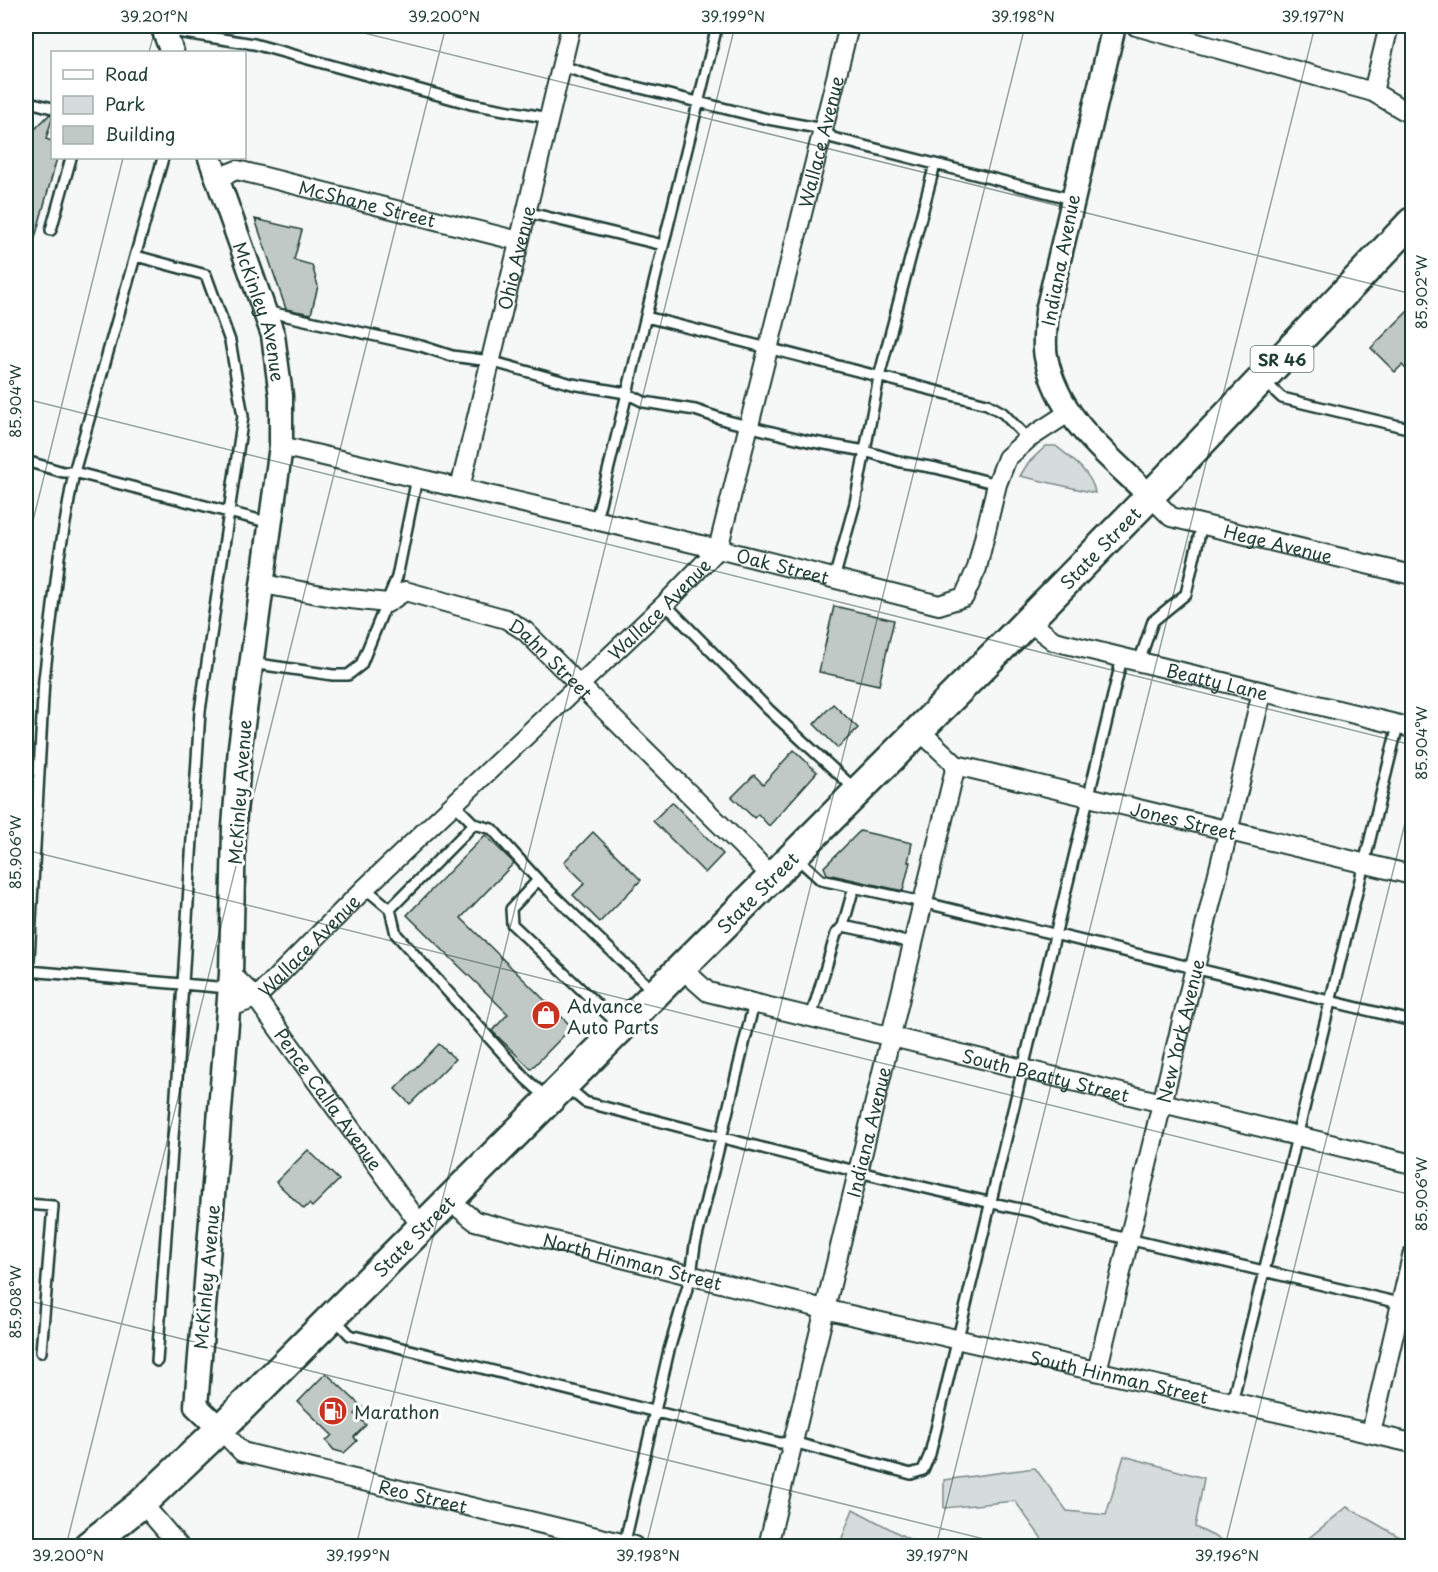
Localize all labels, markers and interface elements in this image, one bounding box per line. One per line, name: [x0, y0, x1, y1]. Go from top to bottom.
text: 39.201°N: [120, 4, 188, 27]
text: 39.200°N: [408, 4, 480, 27]
text: 39.199°N: [701, 4, 765, 27]
text: 39.198°N: [991, 4, 1055, 27]
text: 39.197°N: [1281, 4, 1345, 27]
legend: [51, 51, 246, 159]
text: Road: [105, 60, 149, 87]
street label: Wallace Avenue: [791, 73, 850, 210]
text: Park: [105, 90, 145, 117]
text: Building: [105, 120, 175, 147]
street label: McShane Street: [296, 173, 439, 233]
street label: Indiana Avenue: [1034, 192, 1086, 328]
street label: Ohio Avenue: [490, 202, 541, 313]
street label: McKinley Avenue: [227, 238, 293, 383]
text: 85.902°W: [1409, 254, 1432, 329]
road number: SR 46: [1250, 346, 1314, 372]
text: 85.904°W: [3, 363, 26, 438]
street label: State Street: [1053, 500, 1146, 595]
street label: Hege Avenue: [1221, 517, 1336, 569]
street label: Oak Street: [734, 541, 832, 590]
street label: Wallace Avenue: [601, 551, 716, 666]
street label: Dahn Street: [504, 611, 599, 705]
street label: Beatty Lane: [1164, 655, 1271, 706]
text: 85.904°W: [1409, 705, 1432, 780]
street label: McKinley Avenue: [220, 718, 258, 865]
street label: Jones Street: [1128, 794, 1239, 846]
text: 85.906°W: [3, 814, 26, 889]
street label: State Street: [710, 845, 804, 939]
street label: Wallace Avenue: [251, 888, 366, 1003]
street label: New York Avenue: [1149, 956, 1210, 1106]
place label: Advance Auto Parts: [567, 992, 659, 1040]
shop icon: Advance Auto Parts: [530, 999, 562, 1031]
street label: Pence Calla Avenue: [268, 1022, 390, 1176]
street label: South Beatty Street: [960, 1041, 1132, 1108]
street label: Indiana Avenue: [839, 1063, 897, 1200]
text: 85.906°W: [1409, 1156, 1432, 1231]
street label: State Street: [366, 1189, 460, 1283]
street label: McKinley Avenue: [186, 1203, 226, 1351]
street label: North Hinman Street: [540, 1225, 725, 1296]
text: 85.908°W: [3, 1265, 26, 1339]
street label: South Hinman Street: [1027, 1343, 1211, 1410]
fuel station icon: Marathon: [317, 1395, 349, 1427]
place label: Marathon: [354, 1398, 440, 1425]
street label: Reo Street: [376, 1472, 470, 1519]
text: 39.200°N: [32, 1543, 104, 1566]
text: 39.199°N: [326, 1543, 390, 1566]
text: 39.198°N: [616, 1543, 680, 1566]
text: 39.197°N: [905, 1543, 969, 1566]
text: 39.196°N: [1195, 1543, 1259, 1566]

